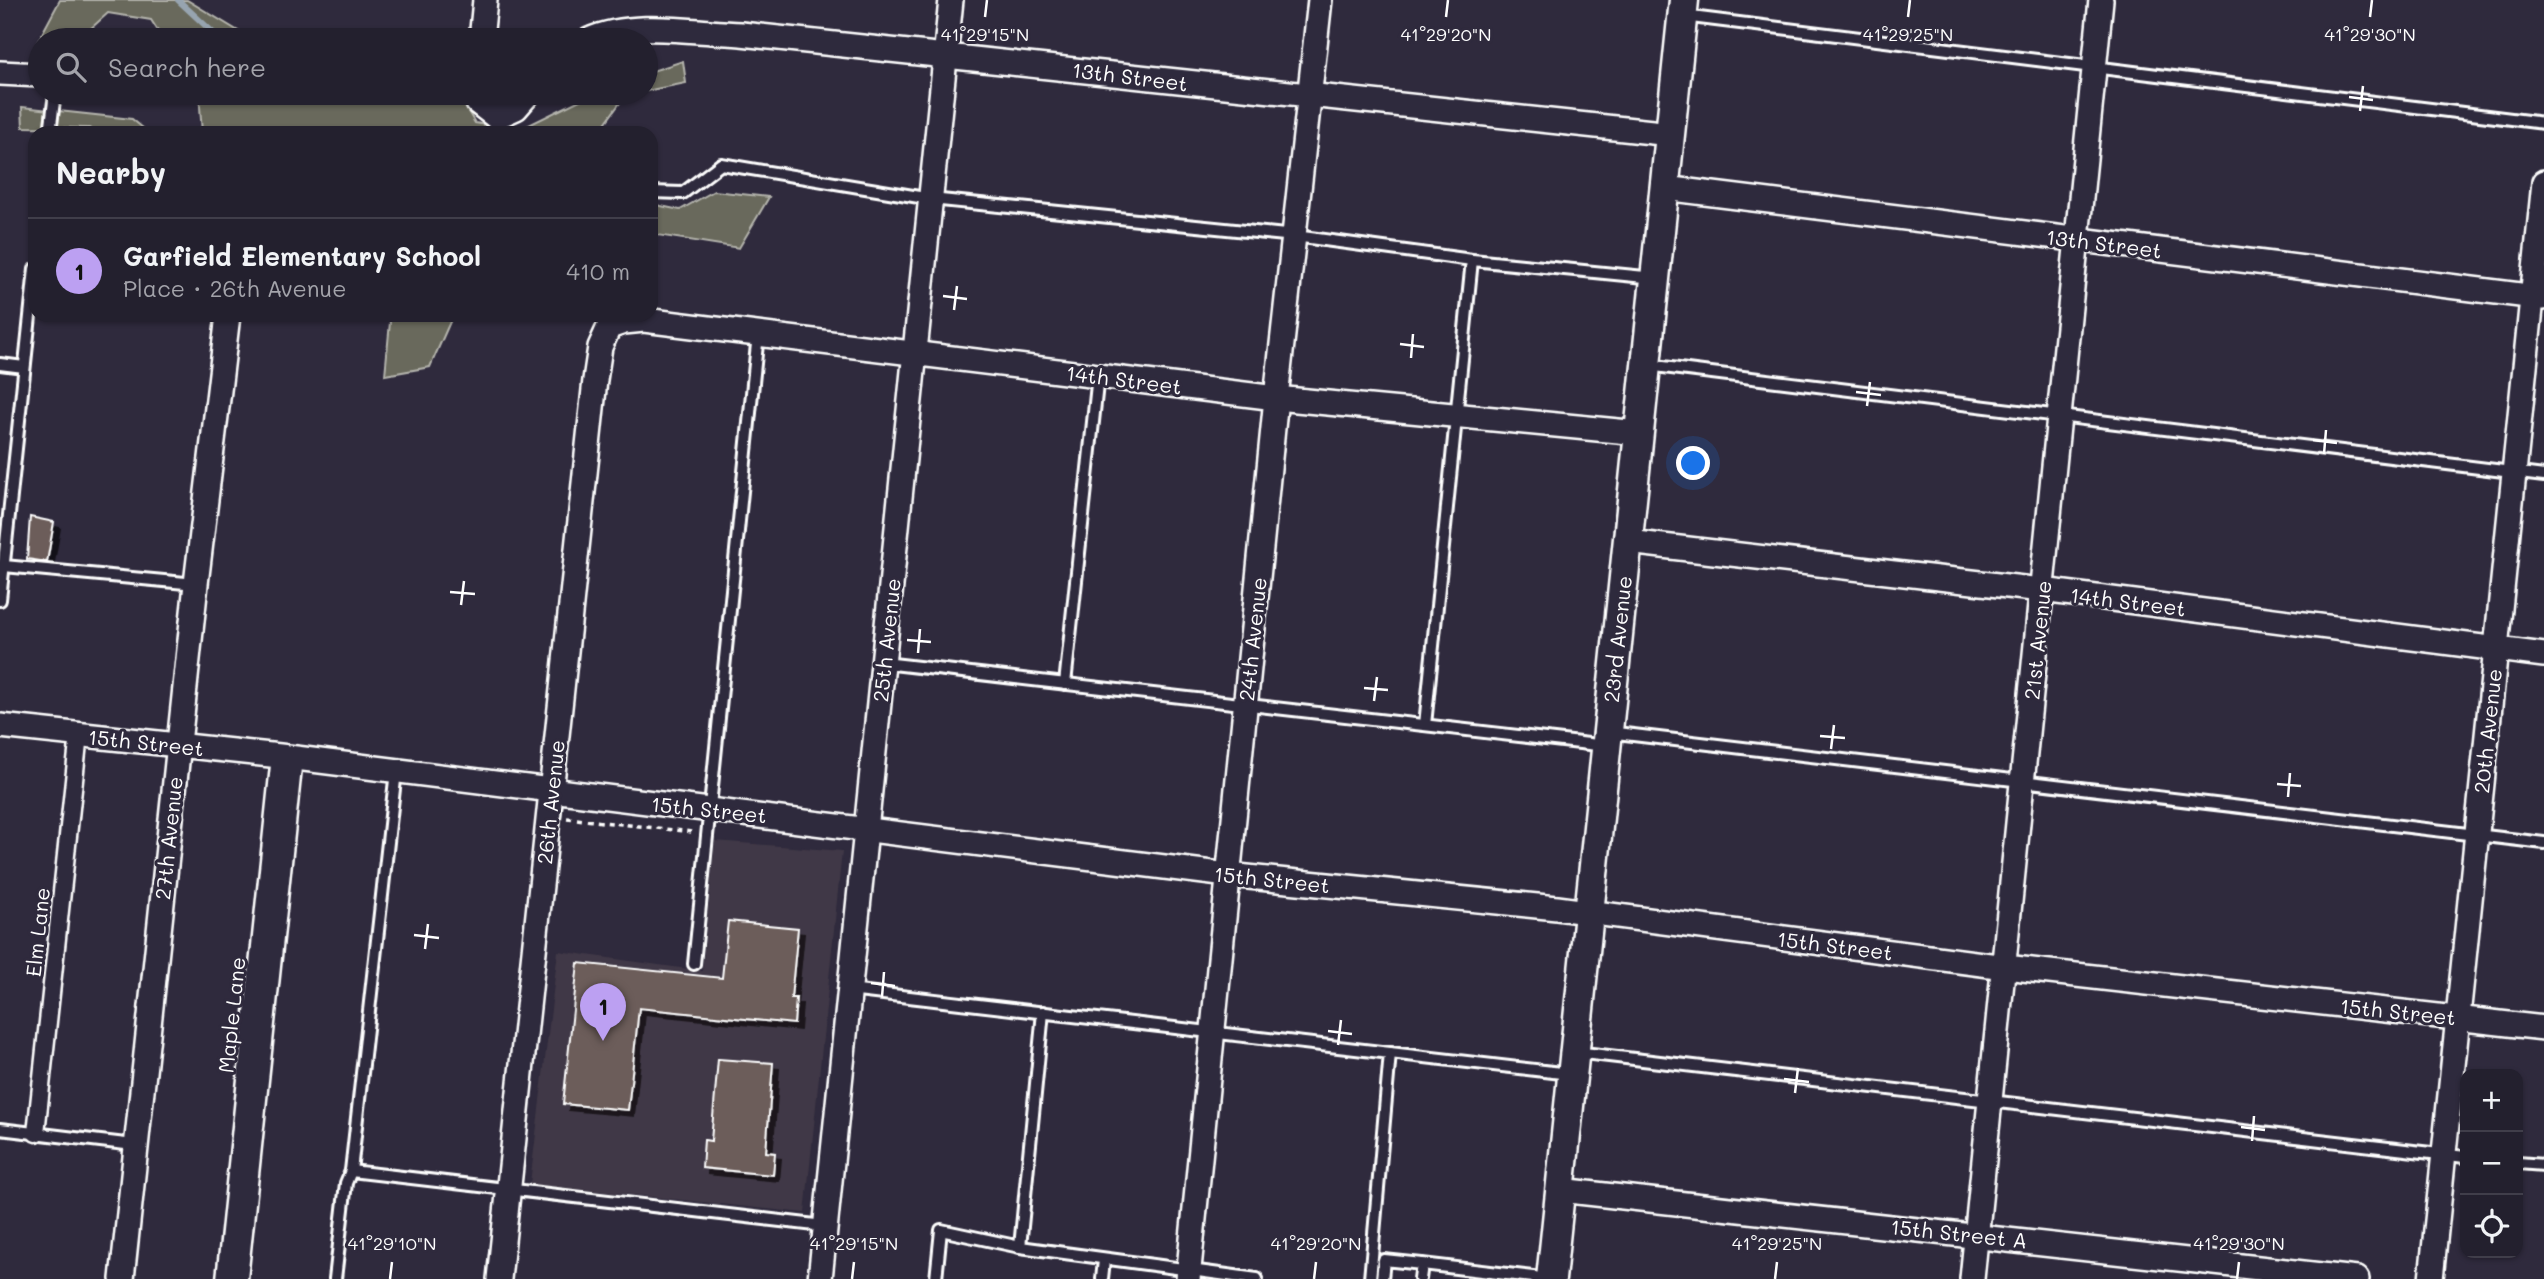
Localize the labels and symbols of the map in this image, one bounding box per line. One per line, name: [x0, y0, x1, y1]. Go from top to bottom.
text: 41°29'15"N: [941, 22, 1029, 46]
text: 41°29'20"N: [1401, 22, 1491, 46]
text: 41°29'25"N: [1863, 22, 1953, 46]
text: 41°29'30"N: [2324, 22, 2416, 46]
street label: 13th Street: [1071, 56, 1189, 96]
street label: 13th Street: [2045, 223, 2163, 263]
street label: 14th Street: [1065, 359, 1183, 399]
your location: [1676, 446, 1710, 480]
street label: 23rd Avenue: [1597, 574, 1637, 704]
street label: 24th Avenue: [1232, 576, 1272, 702]
street label: 25th Avenue: [866, 577, 906, 703]
street label: 21st Avenue: [2017, 579, 2057, 701]
street label: 14th Street: [2069, 581, 2187, 621]
street label: 20th Avenue: [2467, 667, 2507, 795]
street label: 15th Street: [87, 722, 205, 762]
street label: 26th Avenue: [530, 739, 570, 865]
street label: 27th Avenue: [148, 775, 188, 901]
street label: 15th Street: [650, 789, 768, 829]
street label: 15th Street: [1213, 859, 1331, 899]
street label: Elm Lane: [19, 886, 55, 978]
street label: 15th Street: [1776, 925, 1894, 965]
street label: Maple Lane: [211, 956, 251, 1074]
pin: 1: [580, 983, 626, 1041]
street label: 15th Street: [2339, 991, 2457, 1031]
street label: 15th Street A: [1889, 1212, 2029, 1254]
text: 41°29'10"N: [348, 1231, 436, 1255]
text: 41°29'15"N: [810, 1231, 898, 1255]
text: 41°29'20"N: [1271, 1231, 1361, 1255]
text: 41°29'25"N: [1732, 1231, 1822, 1255]
text: 41°29'30"N: [2193, 1231, 2285, 1255]

